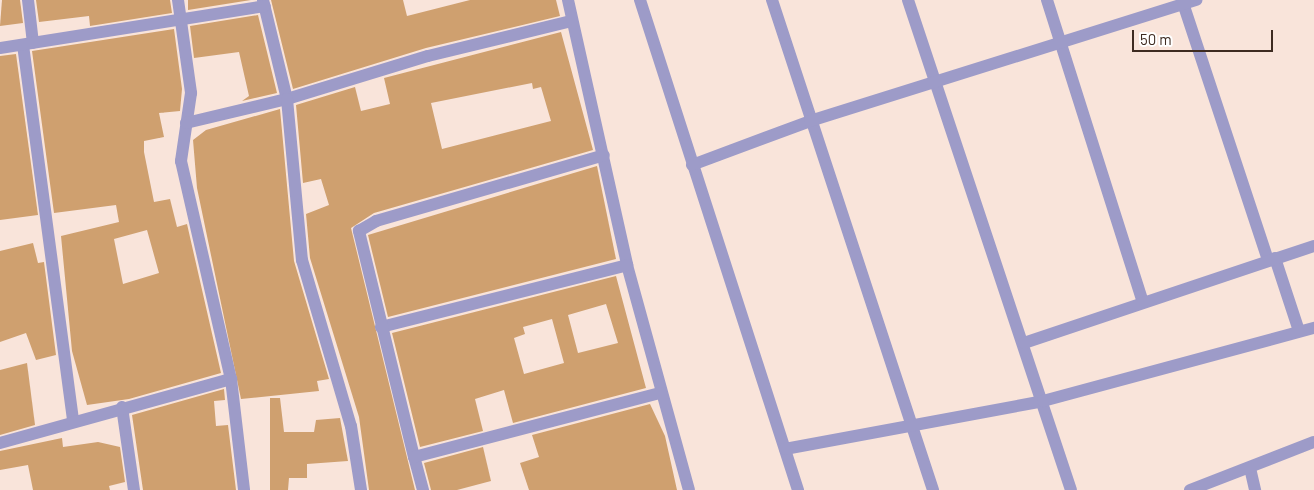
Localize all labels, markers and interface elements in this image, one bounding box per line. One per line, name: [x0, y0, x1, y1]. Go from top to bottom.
scale bar: [1134, 20, 1275, 52]
text: 50 m: [1140, 30, 1172, 48]

